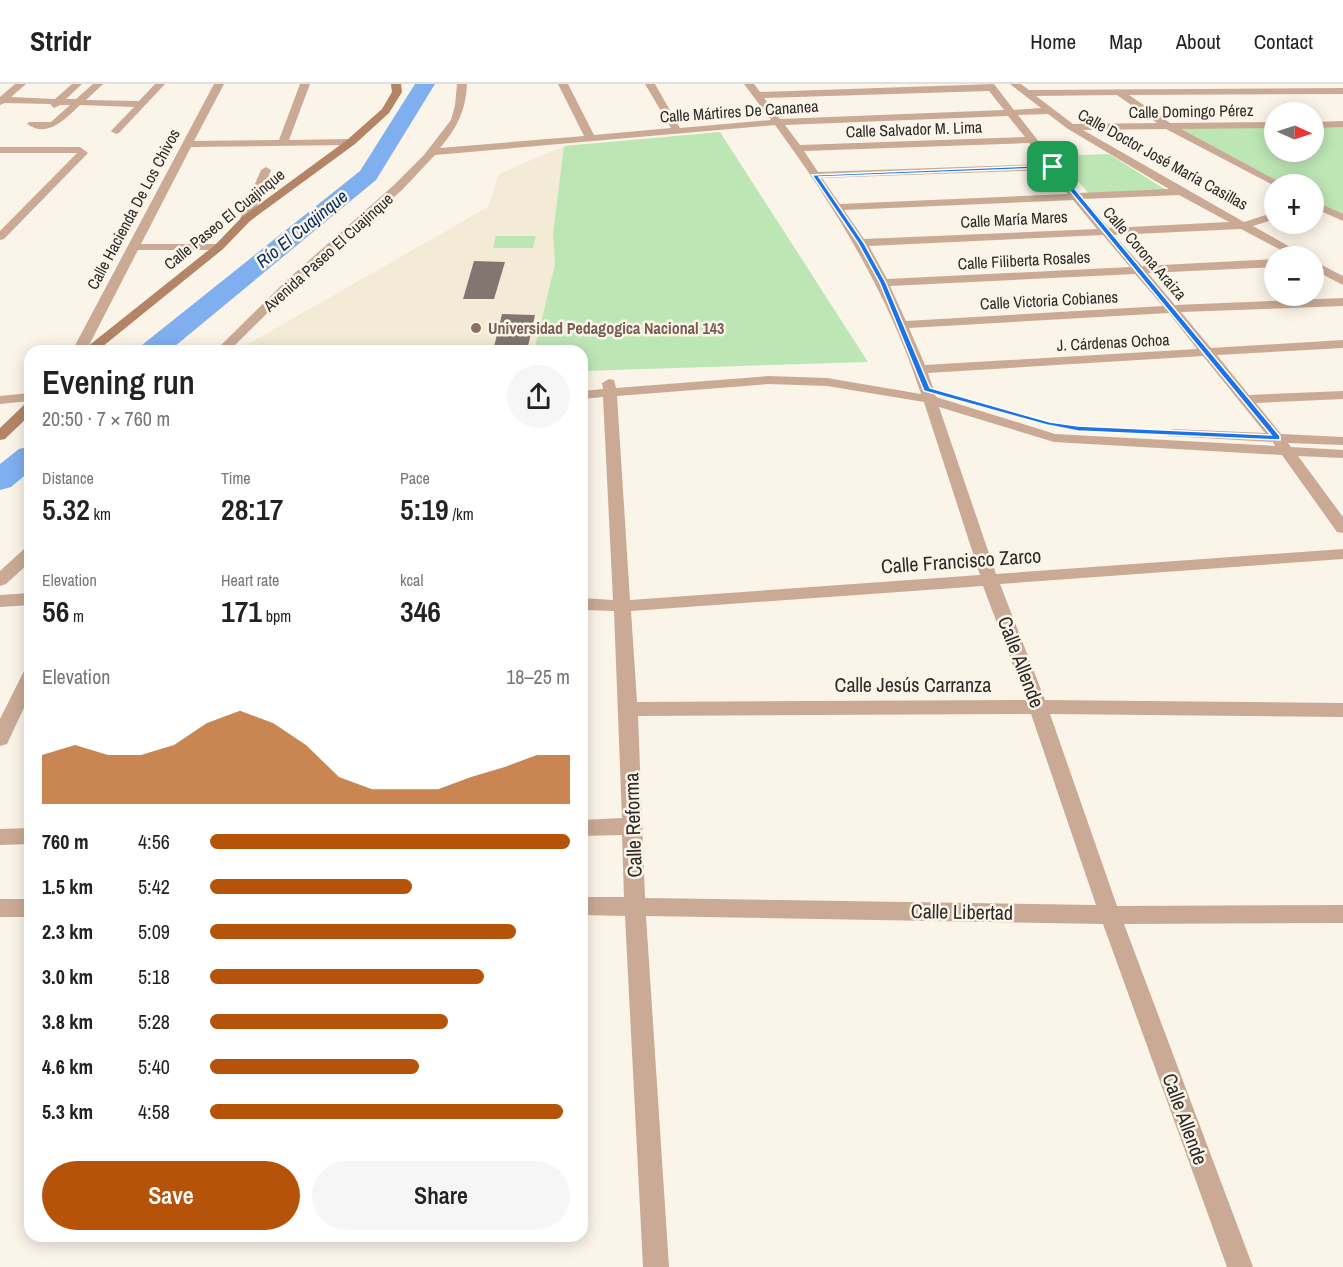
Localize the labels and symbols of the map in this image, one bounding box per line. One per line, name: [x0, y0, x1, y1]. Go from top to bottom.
street label: Calle Mártires De Cananea: [659, 94, 820, 128]
street label: Calle Domingo Pérez: [1128, 99, 1254, 123]
north arrow: [1264, 102, 1324, 162]
street label: Calle Doctor José María Casillas: [1074, 103, 1252, 215]
street label: Calle Salvador M. Lima: [845, 116, 983, 142]
street label: Calle Hacienda De Los Chivos: [81, 125, 185, 293]
pin: [1027, 141, 1078, 192]
street label: Calle Paseo El Cuajinque: [159, 163, 289, 275]
water label: Río El Cuajinque: [250, 184, 353, 273]
street label: Avenida Paseo El Cuajinque: [258, 188, 398, 317]
street label: Calle Corona Araiza: [1098, 201, 1192, 305]
street label: Calle María Mares: [960, 205, 1068, 233]
street label: Calle Filiberta Rosales: [957, 246, 1091, 274]
street label: Calle Victoria Cobianes: [979, 285, 1119, 315]
place label: Universidad Pedagogica Nacional 143: [488, 317, 724, 339]
marker: Universidad Pedagogica Nacional 143: [469, 321, 483, 335]
street label: J. Cárdenas Ochoa: [1056, 328, 1171, 356]
street label: Calle Francisco Zarco: [880, 541, 1042, 580]
street label: Calle Allende: [992, 612, 1051, 711]
street label: Calle Jesús Carranza: [835, 671, 991, 698]
street label: Calle Reforma: [617, 772, 648, 878]
street label: Calle Libertad: [911, 897, 1013, 926]
street label: Calle Allende: [1156, 1069, 1215, 1168]

